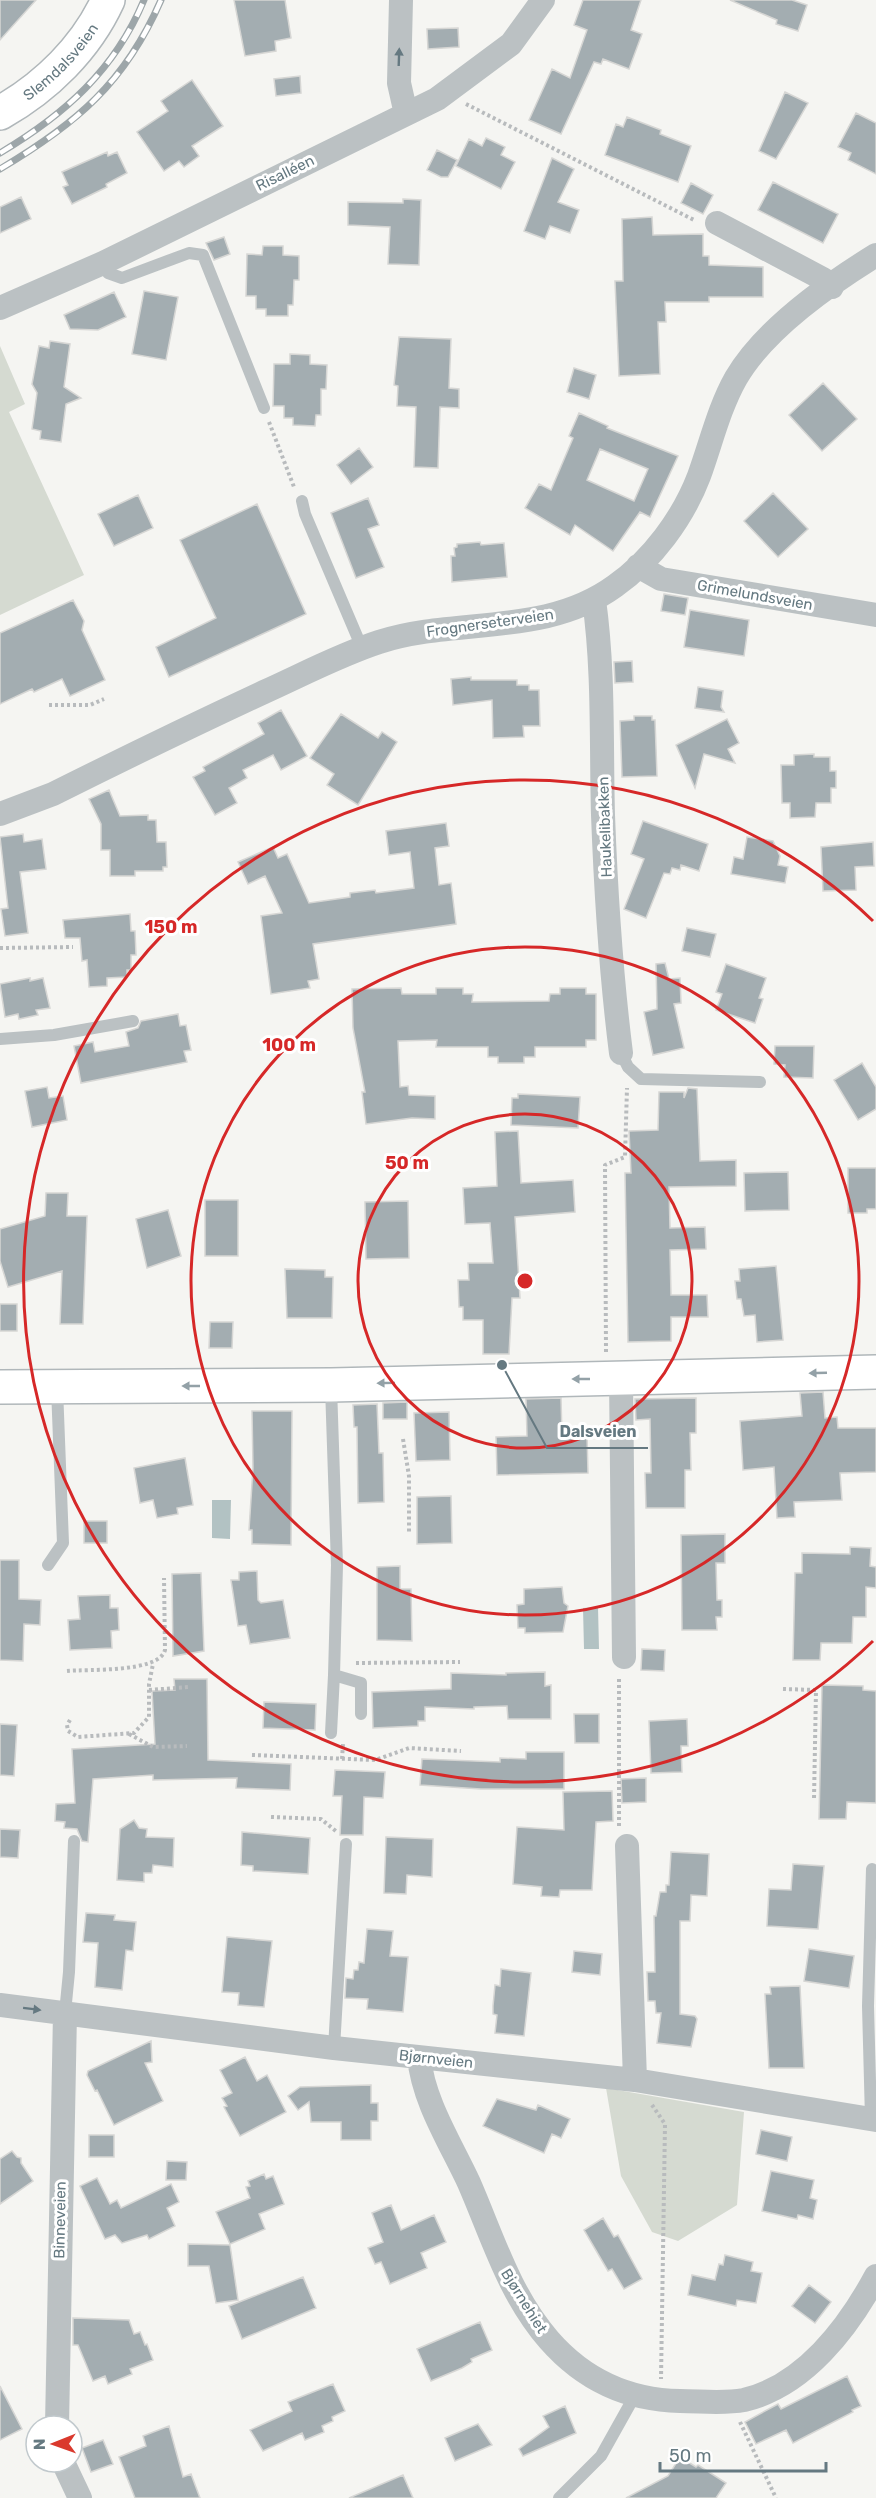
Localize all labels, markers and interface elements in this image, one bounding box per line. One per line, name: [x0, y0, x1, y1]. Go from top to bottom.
street label: Slemdalsveien: [20, 20, 102, 104]
one-way arrow: [394, 48, 403, 67]
street label: Risalléen: [253, 151, 317, 195]
street label: Grimelundsveien: [696, 576, 814, 614]
street label: Frognerseterveien: [425, 605, 555, 641]
street label: Haukelibakken: [594, 776, 616, 878]
text: 150 m: [144, 916, 198, 938]
text: 100 m: [262, 1034, 316, 1056]
text: 50 m: [385, 1152, 429, 1174]
centre of rings: [515, 1271, 535, 1291]
one-way arrow: [808, 1369, 827, 1378]
one-way arrow: [571, 1374, 590, 1384]
one-way arrow: [376, 1379, 395, 1388]
one-way arrow: [181, 1381, 200, 1391]
callout: Dalsveien: [547, 1414, 648, 1448]
text: Dalsveien: [559, 1422, 637, 1441]
one-way arrow: [23, 2004, 42, 2014]
street label: Bjørnveien: [398, 2046, 474, 2072]
street label: Binneveien: [50, 2181, 70, 2259]
street label: Bjørnehiet: [497, 2265, 551, 2337]
north arrow: [24, 2414, 84, 2474]
scale bar: [660, 2435, 826, 2473]
text: N: [30, 2438, 49, 2450]
text: 50 m: [669, 2445, 712, 2467]

